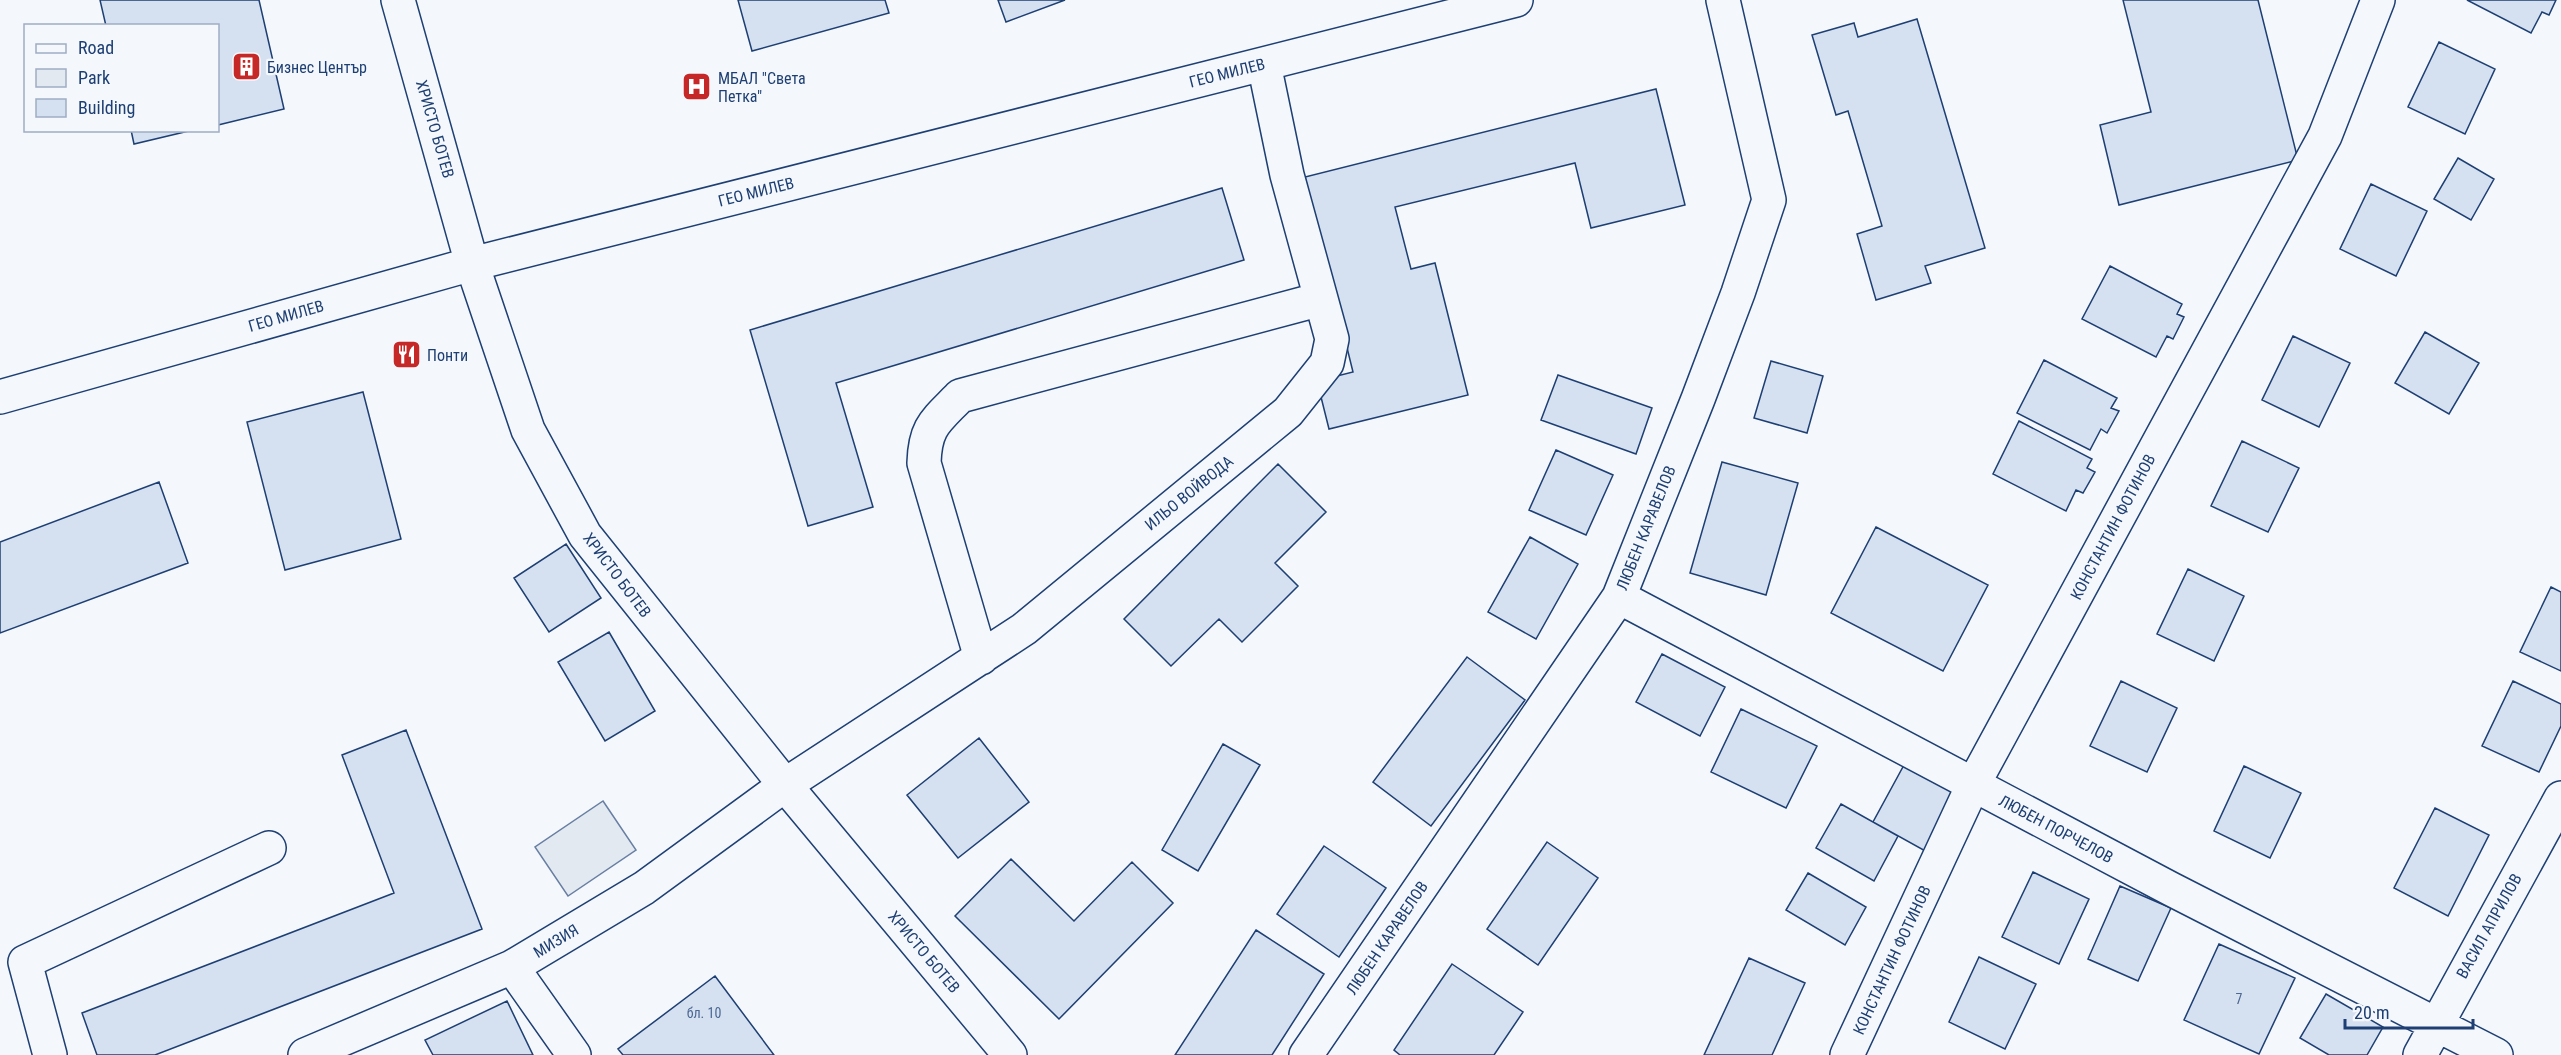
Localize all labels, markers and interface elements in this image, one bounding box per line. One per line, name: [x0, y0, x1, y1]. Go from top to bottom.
legend: [24, 24, 219, 132]
text: Road: [78, 37, 114, 58]
building icon: Бизнес Център: [230, 51, 262, 83]
street label: ГЕО МИЛЕВ: [1187, 54, 1267, 92]
place label: Бизнес Център: [267, 58, 367, 77]
text: Park: [78, 67, 110, 88]
place label: МБАЛ "Света Петка": [718, 69, 806, 106]
hospital icon: МБАЛ "Света Петка": [681, 71, 713, 103]
street label: ХРИСТО БОТЕВ: [412, 78, 458, 180]
text: Building: [78, 97, 135, 118]
street label: ГЕО МИЛЕВ: [716, 173, 796, 211]
street label: ГЕО МИЛЕВ: [246, 296, 326, 336]
restaurant icon: Понти: [390, 339, 422, 371]
place label: Понти: [427, 346, 468, 365]
street label: КОНСТАНТИН ФОТИНОВ: [2067, 451, 2159, 603]
street label: ИЛЬО ВОЙВОДА: [1141, 452, 1237, 534]
street label: ЛЮБЕН КАРАВЕЛОВ: [1612, 463, 1680, 593]
street label: ХРИСТО БОТЕВ: [579, 529, 655, 621]
street label: ЛЮБЕН ПОРЧЕЛОВ: [1996, 791, 2116, 867]
street label: ВАСИЛ АПРИЛОВ: [2452, 870, 2526, 982]
street label: ЛЮБЕН КАРАВЕЛОВ: [1342, 878, 1432, 998]
street label: КОНСТАНТИН ФОТИНОВ: [1849, 882, 1935, 1038]
street label: ХРИСТО БОТЕВ: [884, 907, 964, 997]
street label: МИЗИЯ: [530, 920, 582, 962]
house number: 7: [2236, 991, 2243, 1007]
scale bar: [2345, 992, 2472, 1030]
text: 20 m: [2354, 1002, 2389, 1023]
house number: бл. 10: [687, 1005, 721, 1021]

